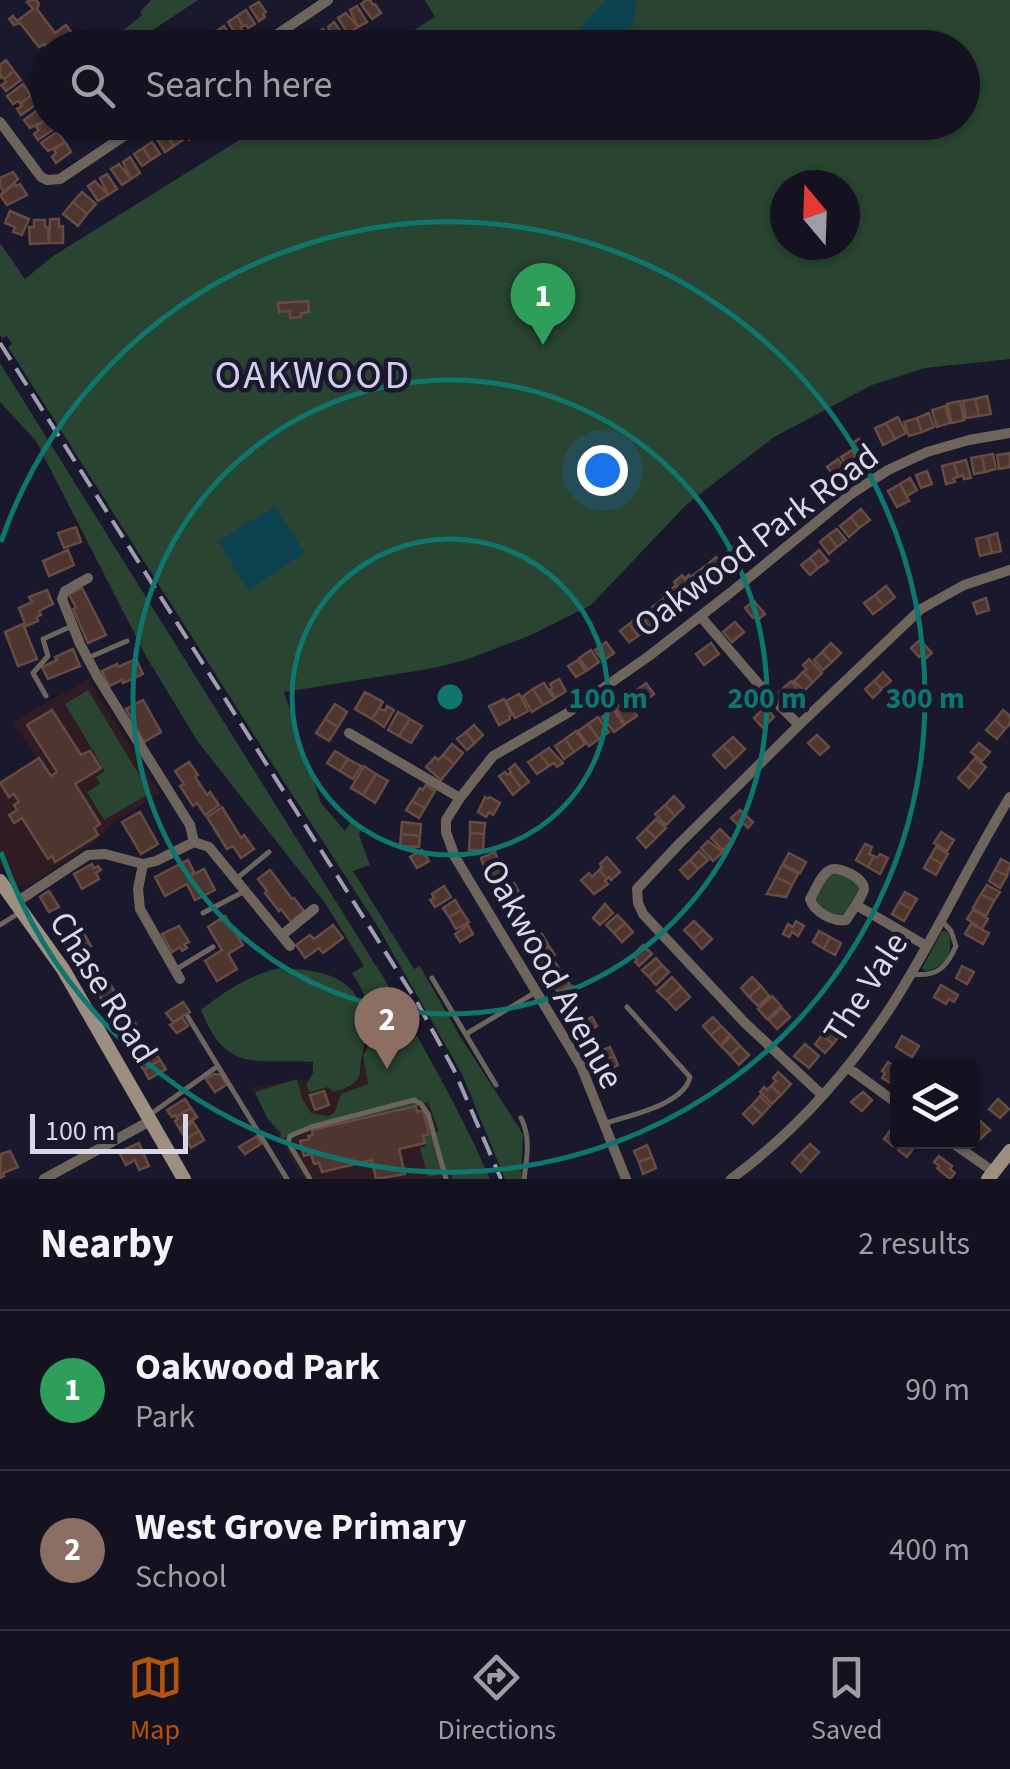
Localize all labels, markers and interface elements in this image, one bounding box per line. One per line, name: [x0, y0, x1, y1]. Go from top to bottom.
search box: [30, 30, 980, 140]
icon: search: [65, 58, 120, 113]
text: Search here: [145, 58, 332, 112]
north arrow: [770, 170, 860, 260]
pin: 1: [510, 262, 576, 345]
district label: OAKWOOD: [214, 347, 412, 404]
street label: Oakwood Park Road: [624, 432, 890, 650]
your location: [577, 445, 628, 496]
text: 100 m: [568, 677, 648, 720]
text: 200 m: [727, 677, 807, 720]
text: 300 m: [885, 677, 965, 720]
centre of rings: [432, 679, 468, 715]
street label: Oakwood Avenue: [468, 851, 636, 1098]
street label: Chase Road: [37, 902, 170, 1073]
street label: The Vale: [811, 922, 920, 1053]
pin: 2: [354, 986, 420, 1069]
map controls: [890, 1059, 980, 1149]
button: layers: [890, 1059, 980, 1149]
scale bar: [30, 1109, 188, 1154]
text: 100 m: [45, 1111, 116, 1151]
text: Nearby: [40, 1214, 174, 1274]
text: 2 results: [858, 1221, 970, 1267]
text: Oakwood Park: [135, 1340, 380, 1394]
text: 1: [64, 1367, 81, 1413]
text: 90 m: [905, 1367, 970, 1413]
text: Park: [135, 1394, 195, 1440]
text: West Grove Primary: [135, 1500, 466, 1554]
text: 2: [64, 1527, 81, 1573]
text: 400 m: [889, 1527, 970, 1573]
text: School: [135, 1554, 227, 1600]
tab: Map: [128, 1650, 183, 1750]
tab: Directions: [438, 1650, 556, 1750]
tab: Saved: [811, 1650, 882, 1750]

